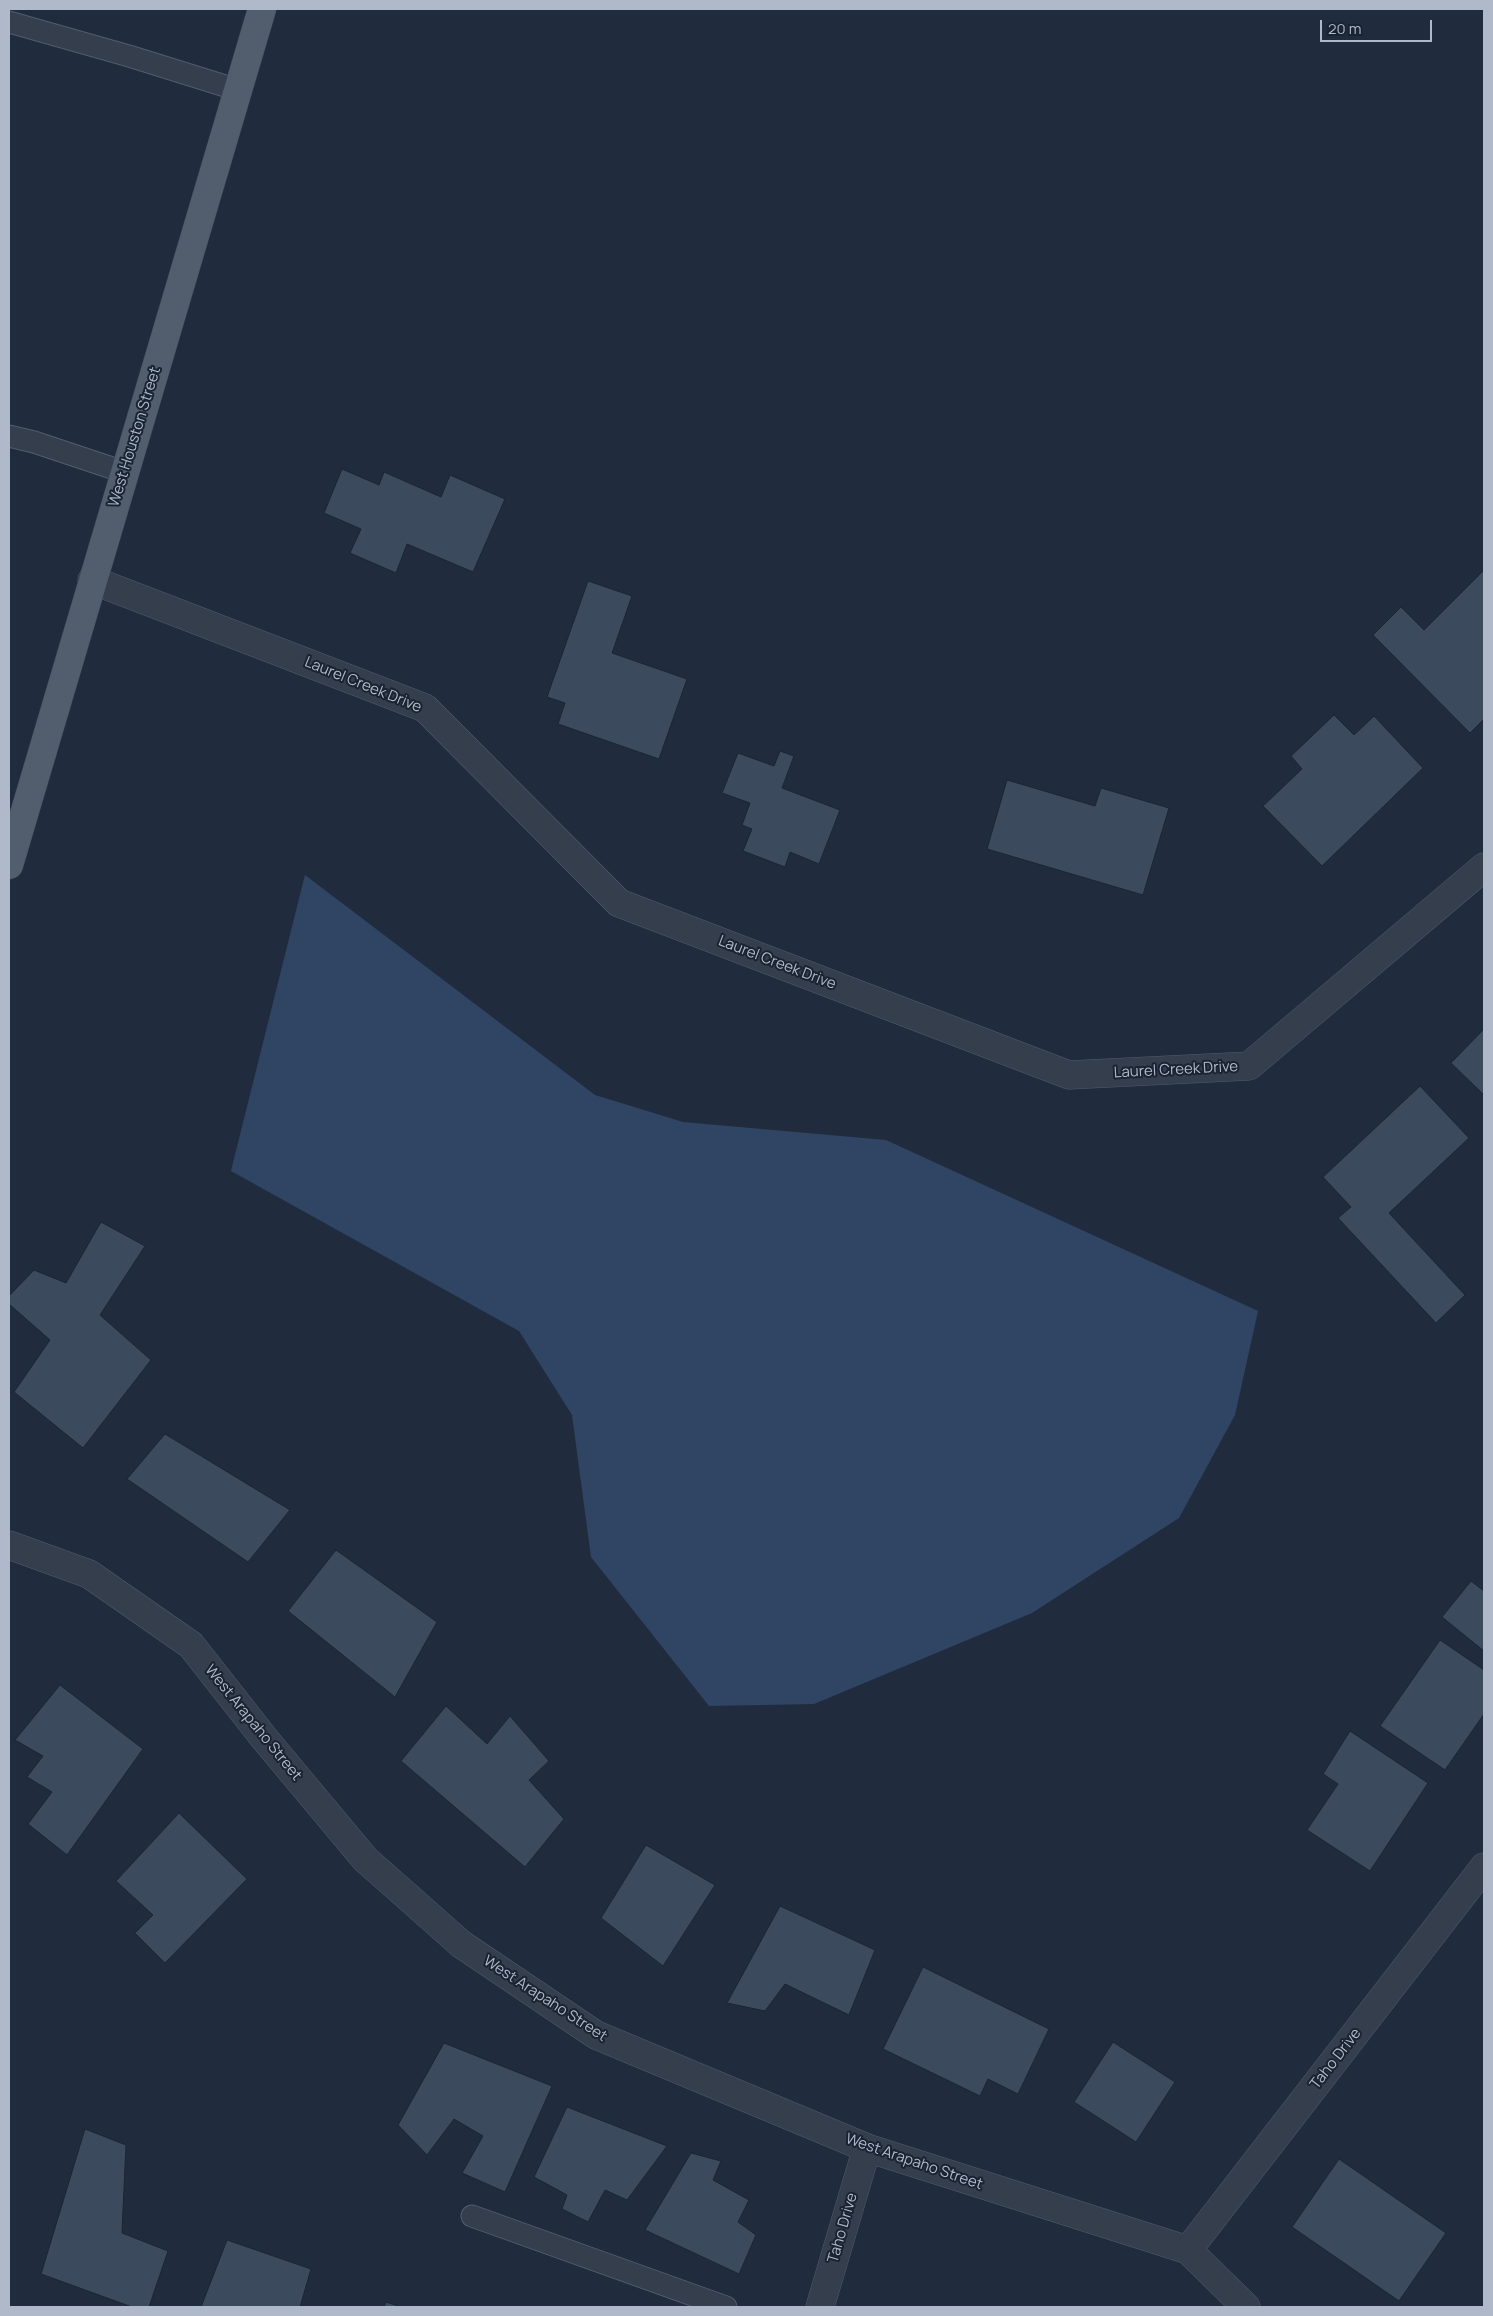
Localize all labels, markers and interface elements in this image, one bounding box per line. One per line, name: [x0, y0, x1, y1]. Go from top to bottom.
scale bar: [1323, 10, 1436, 42]
text: 20 m: [1328, 18, 1361, 39]
street label: West Houston Street: [105, 365, 165, 509]
street label: Laurel Creek Drive: [302, 653, 424, 717]
street label: Laurel Creek Drive: [716, 932, 838, 994]
street label: Laurel Creek Drive: [1113, 1058, 1239, 1082]
street label: West Arapaho Street: [201, 1661, 305, 1785]
street label: West Arapaho Street: [480, 1952, 610, 2046]
street label: Taho Drive: [1307, 2025, 1365, 2093]
street label: West Arapaho Street: [843, 2130, 985, 2194]
street label: Taho Drive: [824, 2191, 862, 2265]

